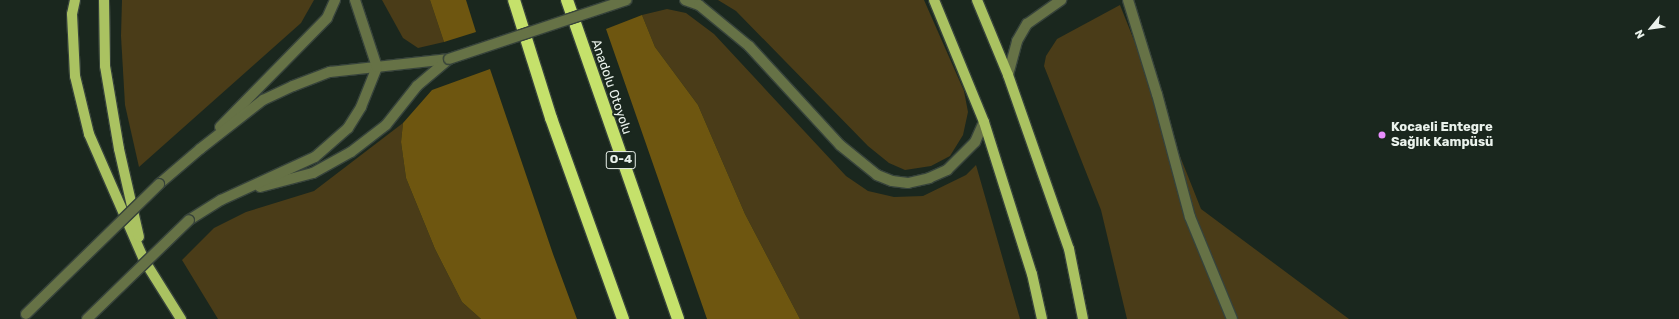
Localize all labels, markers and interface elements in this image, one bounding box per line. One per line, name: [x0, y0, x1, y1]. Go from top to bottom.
north arrow: [1631, 8, 1671, 48]
text: N: [1632, 27, 1648, 41]
street label: Anadolu Otoyolu: [587, 37, 635, 137]
place label: Kocaeli Entegre Sağlık Kampüsü: [1391, 120, 1494, 151]
marker: Kocaeli Entegre Sağlık Kampüsü: [1376, 129, 1388, 141]
road number: O-4: [605, 150, 637, 170]

